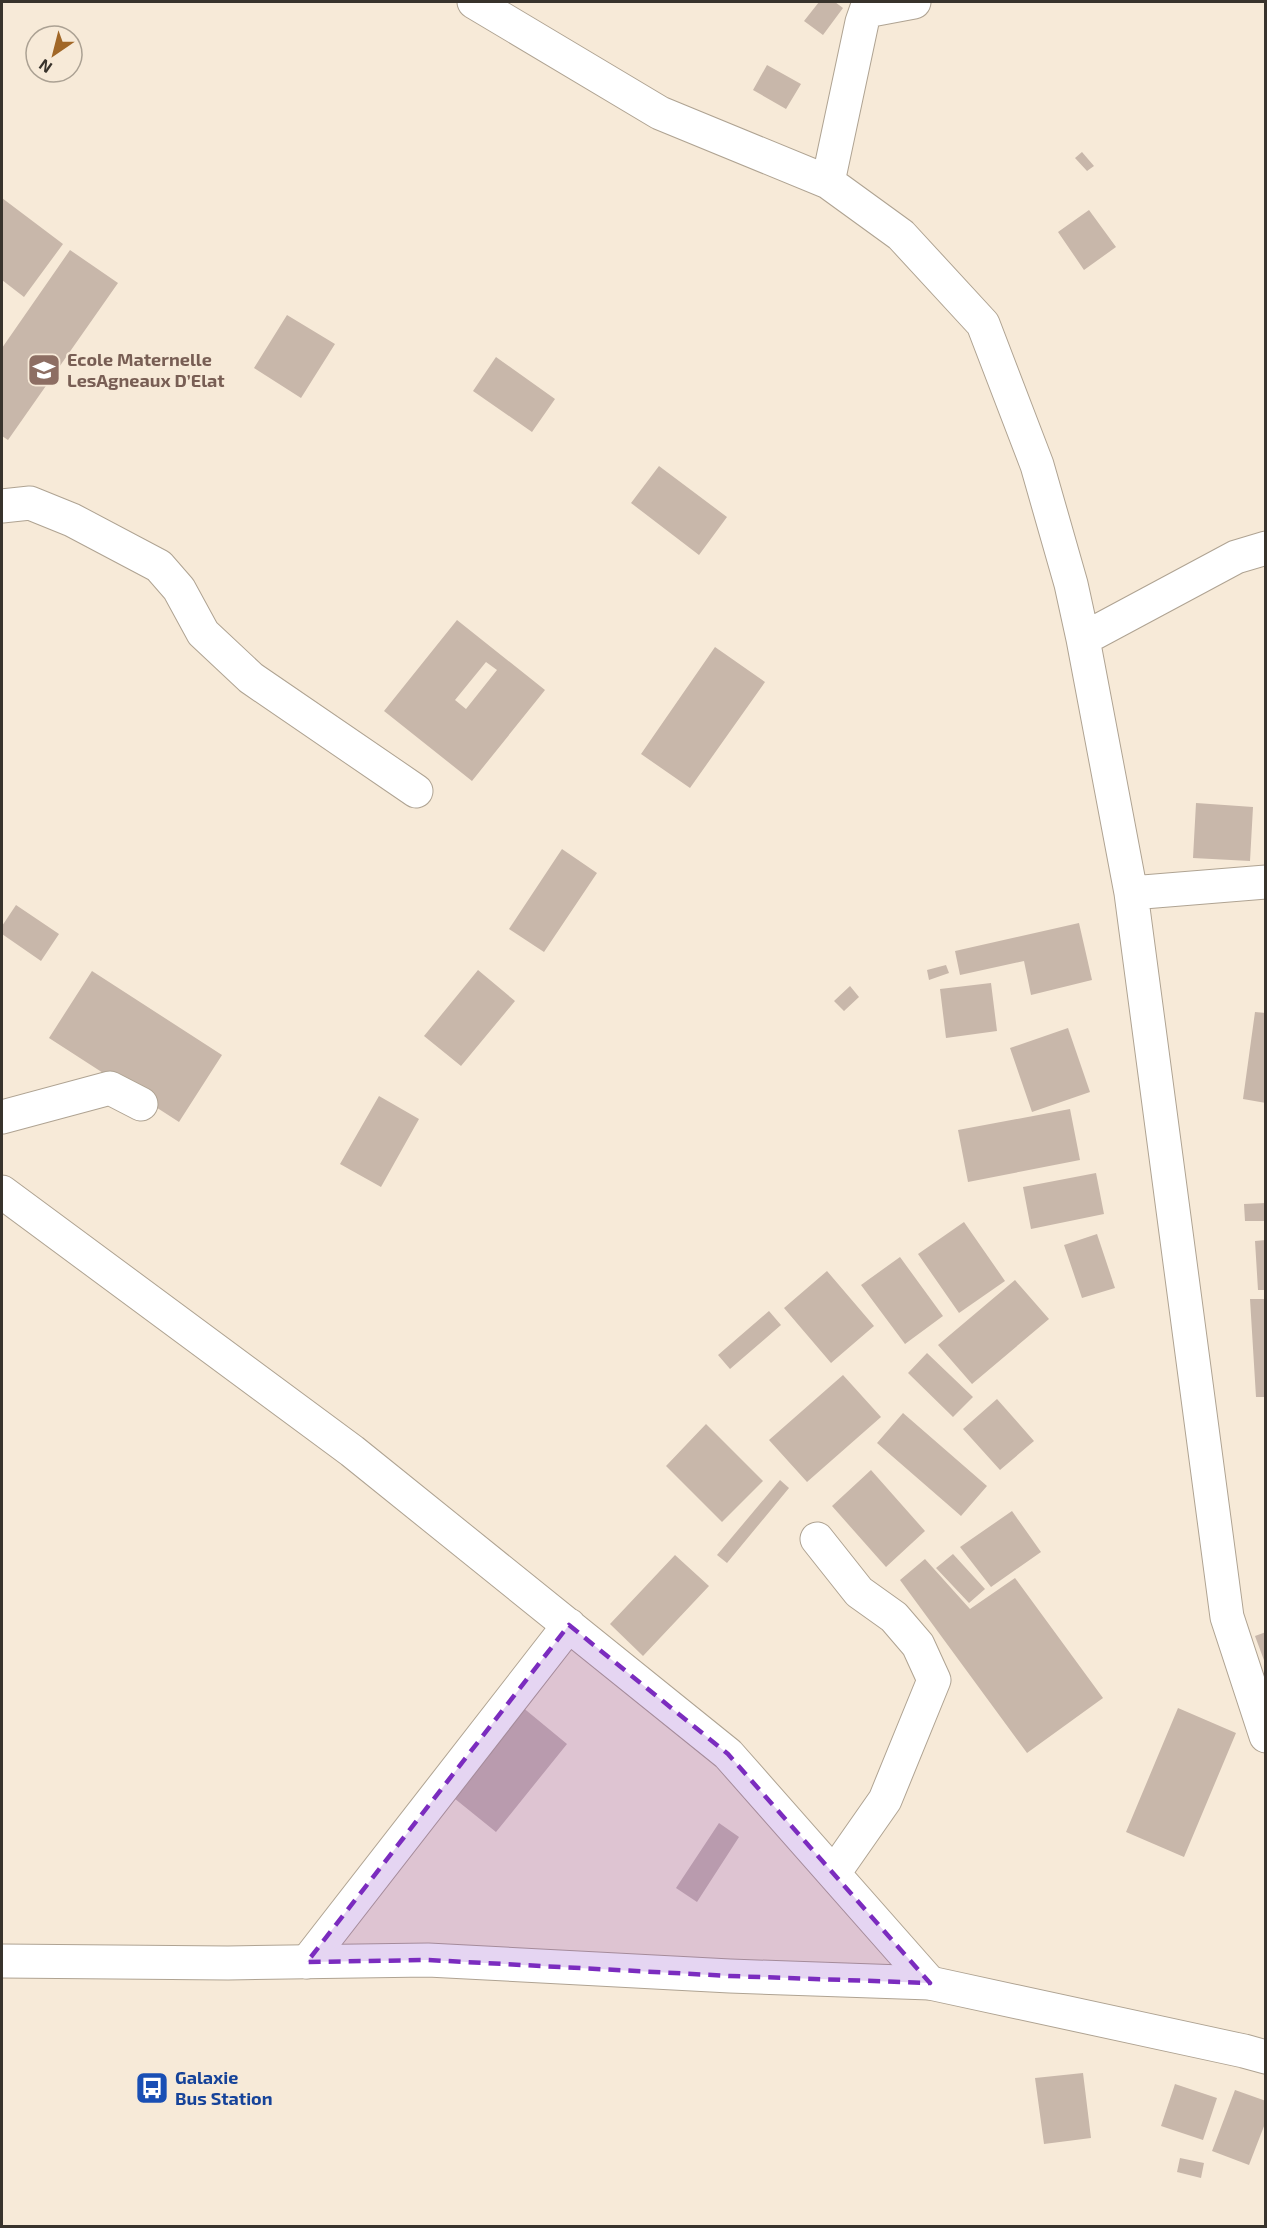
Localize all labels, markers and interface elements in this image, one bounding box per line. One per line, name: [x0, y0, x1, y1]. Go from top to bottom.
north arrow: [24, 24, 84, 84]
text: N: [35, 56, 55, 78]
place label: Ecole Maternelle LesAgneaux D’Elat: [67, 348, 225, 391]
school or university icon: Ecole Maternelle LesAgneaux D’Elat: [26, 352, 62, 388]
place label: Galaxie Bus Station: [175, 2066, 273, 2109]
bus stop icon: Galaxie Bus Station: [134, 2070, 170, 2106]

